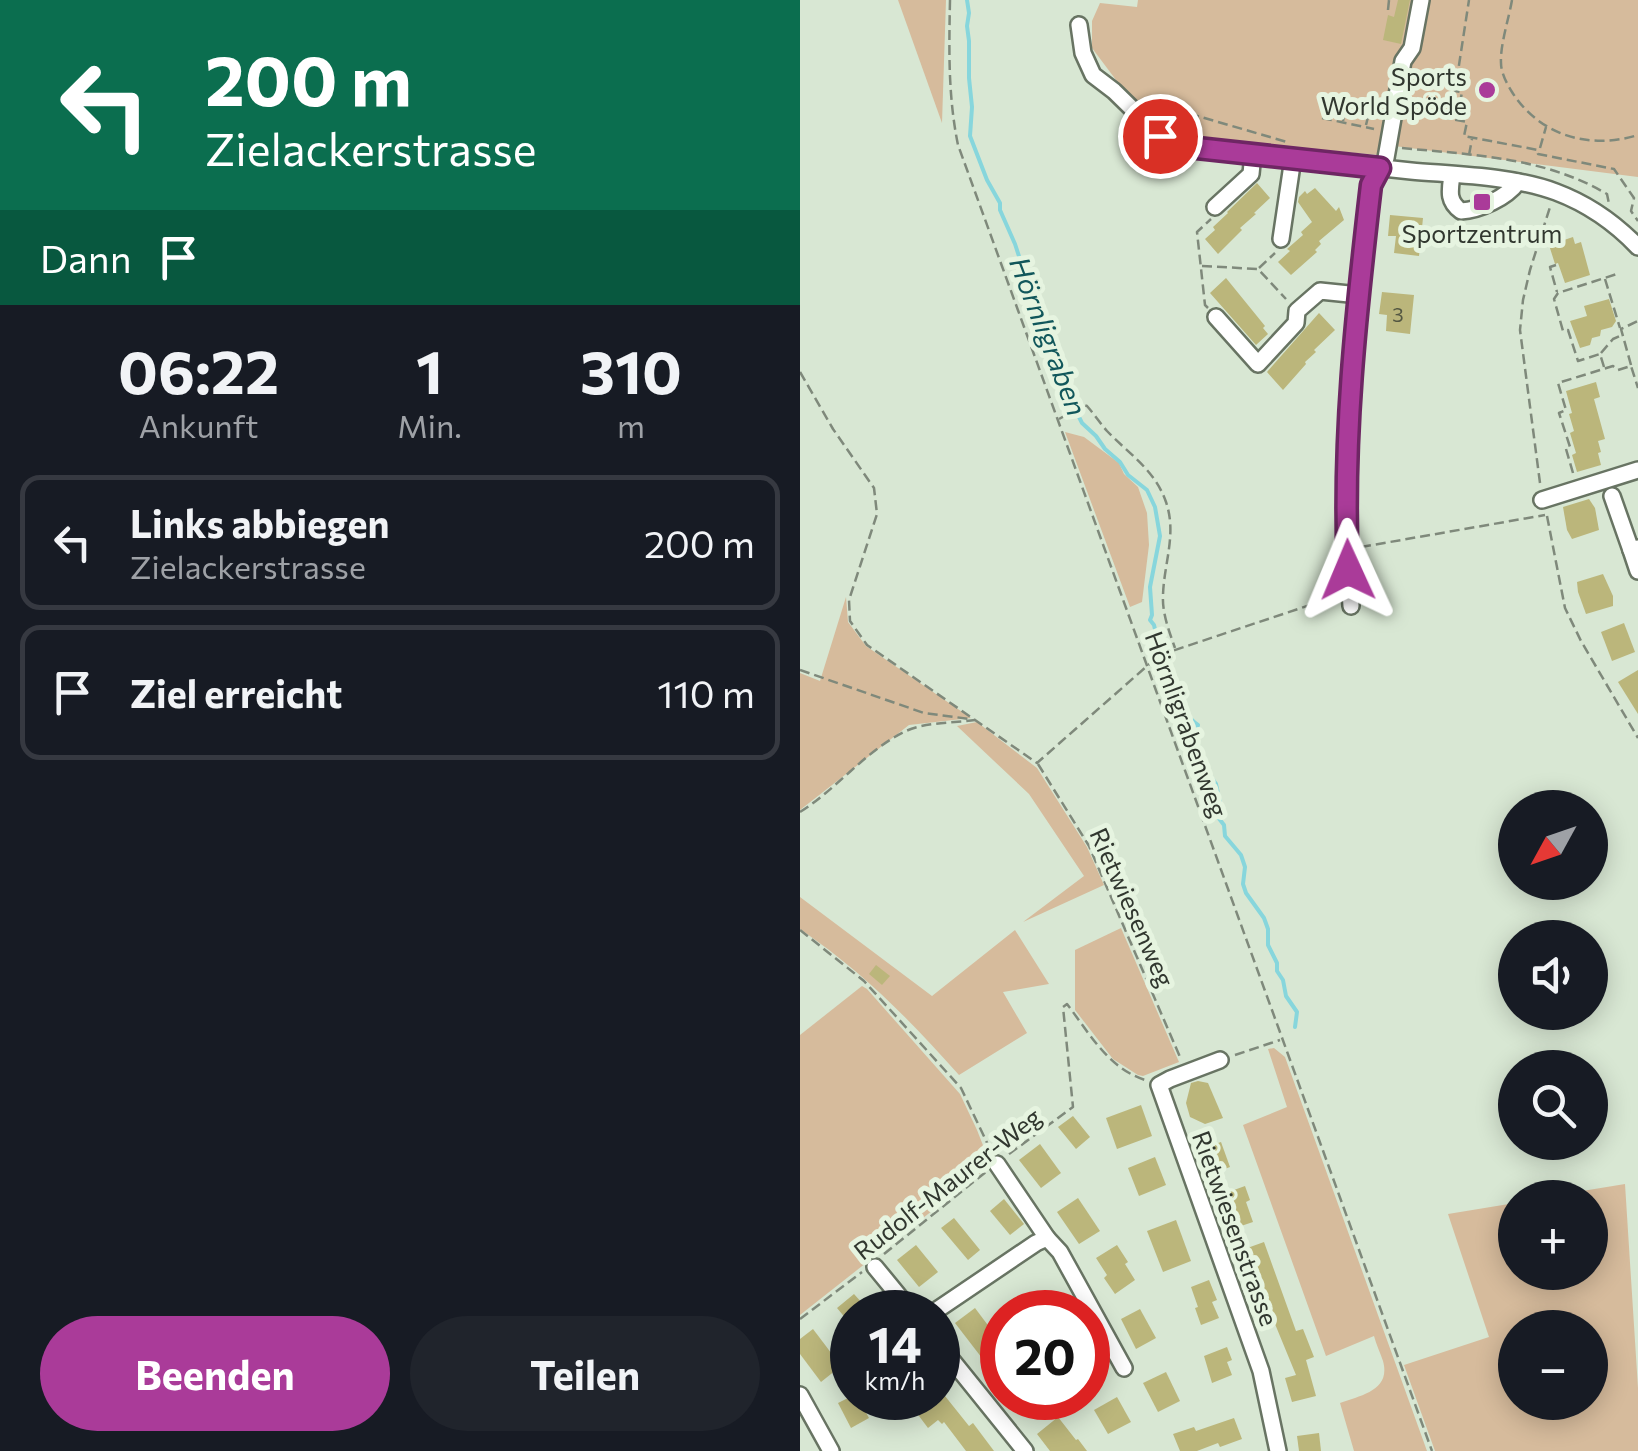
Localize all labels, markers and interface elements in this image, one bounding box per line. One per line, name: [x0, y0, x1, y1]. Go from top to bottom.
text: 200 m: [205, 35, 412, 120]
icon: left: [40, 40, 170, 170]
place label: Sports World Spöde: [1321, 61, 1467, 120]
marker: Sports World Spöde: [1476, 79, 1498, 101]
pin: [1118, 94, 1203, 179]
icon: arrive: [1133, 109, 1188, 164]
text: Zielackerstrasse: [205, 120, 537, 175]
marker: Sportzentrum: [1471, 191, 1493, 213]
place label: Sportzentrum: [1402, 218, 1562, 248]
icon: arrive: [151, 230, 206, 285]
text: Dann: [40, 234, 131, 281]
water label: Hörnligraben: [1003, 252, 1095, 420]
house number: 3: [1392, 302, 1404, 326]
text: 06:22: [118, 333, 279, 406]
text: 1: [416, 333, 443, 406]
text: 310: [580, 333, 682, 406]
text: Ankunft: [139, 405, 258, 445]
text: Min.: [397, 405, 462, 445]
text: m: [617, 405, 645, 445]
text: Links abbiegen: [130, 499, 390, 546]
icon: left: [45, 515, 100, 570]
position arrow: [1296, 518, 1400, 622]
text: 200 m: [644, 519, 755, 566]
text: Zielackerstrasse: [130, 546, 366, 586]
street label: Hörnligrabenweg: [1139, 627, 1235, 821]
icon: arrive: [45, 665, 100, 720]
text: Ziel erreicht: [130, 669, 342, 716]
text: 110 m: [657, 669, 755, 716]
north arrow: [1498, 790, 1608, 900]
map controls: [1498, 790, 1608, 1420]
street label: Rietwiesenweg: [1085, 823, 1182, 992]
button: sound: [1498, 920, 1608, 1030]
button: search: [1498, 1050, 1608, 1160]
street label: Rudolf-Maurer-Weg: [847, 1100, 1047, 1265]
street label: Rietwiesenstrasse: [1187, 1126, 1285, 1330]
button: +: [1498, 1180, 1608, 1290]
speed limit sign: 20: [980, 1290, 1110, 1420]
button: −: [1498, 1310, 1608, 1420]
text: 14: [868, 1312, 922, 1373]
button: Beenden: [40, 1316, 390, 1431]
button: Teilen: [410, 1316, 760, 1431]
text: km/h: [865, 1365, 925, 1395]

